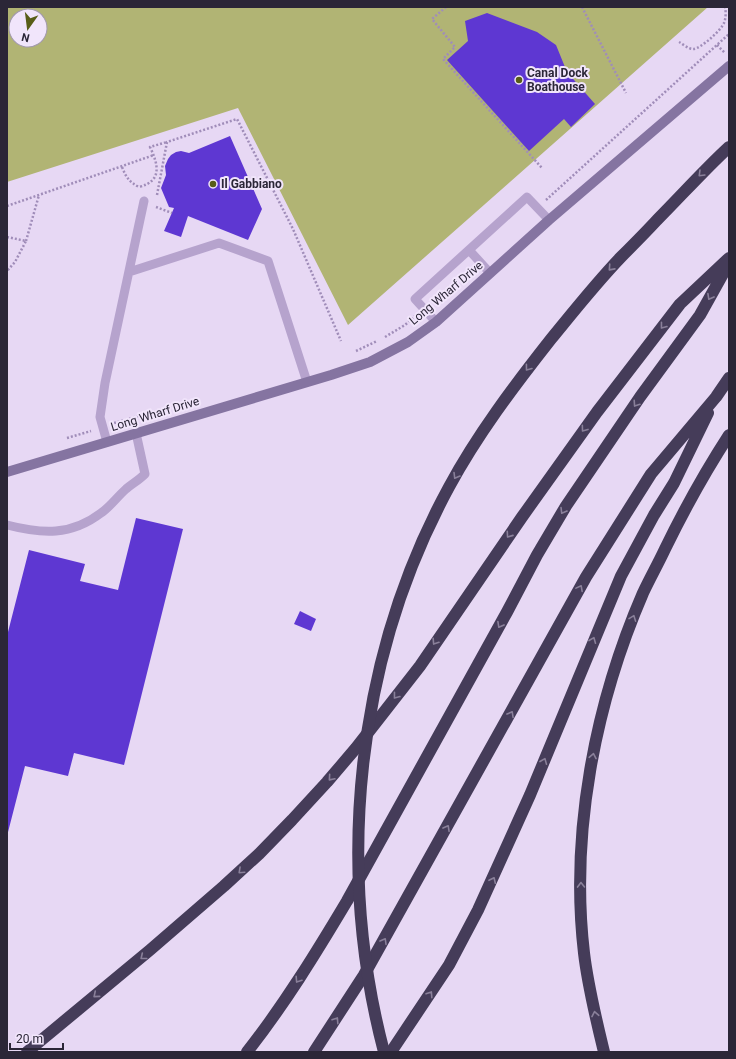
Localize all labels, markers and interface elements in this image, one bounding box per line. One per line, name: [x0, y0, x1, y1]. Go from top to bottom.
north arrow: [8, 8, 48, 48]
text: N: [20, 30, 31, 44]
place label: Canal Dock Boathouse: [527, 66, 588, 94]
marker: Canal Dock Boathouse: [514, 75, 524, 85]
one-way arrow: [698, 169, 706, 177]
place label: Il Gabbiano: [221, 177, 282, 191]
marker: Il Gabbiano: [208, 179, 218, 189]
street label: Long Wharf Drive: [406, 258, 486, 328]
one-way arrow: [609, 263, 616, 271]
one-way arrow: [708, 293, 715, 300]
one-way arrow: [661, 321, 668, 328]
one-way arrow: [526, 364, 533, 371]
street label: Long Wharf Drive: [109, 394, 201, 434]
one-way arrow: [634, 399, 641, 406]
one-way arrow: [582, 425, 589, 432]
one-way arrow: [453, 472, 460, 479]
one-way arrow: [560, 507, 568, 514]
one-way arrow: [506, 531, 514, 538]
one-way arrow: [575, 585, 583, 592]
one-way arrow: [629, 614, 637, 621]
one-way arrow: [497, 621, 505, 628]
one-way arrow: [589, 637, 597, 644]
one-way arrow: [433, 638, 440, 645]
one-way arrow: [394, 692, 401, 699]
one-way arrow: [506, 711, 513, 718]
one-way arrow: [589, 753, 597, 759]
one-way arrow: [539, 757, 547, 765]
one-way arrow: [328, 773, 335, 780]
one-way arrow: [443, 824, 450, 832]
one-way arrow: [238, 866, 245, 873]
one-way arrow: [488, 877, 496, 884]
one-way arrow: [577, 882, 585, 888]
one-way arrow: [379, 938, 386, 945]
one-way arrow: [140, 952, 147, 959]
one-way arrow: [295, 976, 303, 983]
one-way arrow: [94, 990, 101, 997]
one-way arrow: [426, 991, 433, 998]
one-way arrow: [591, 1011, 600, 1017]
one-way arrow: [331, 1017, 339, 1024]
scale bar: [10, 1025, 63, 1051]
text: 20 m: [16, 1032, 43, 1046]

